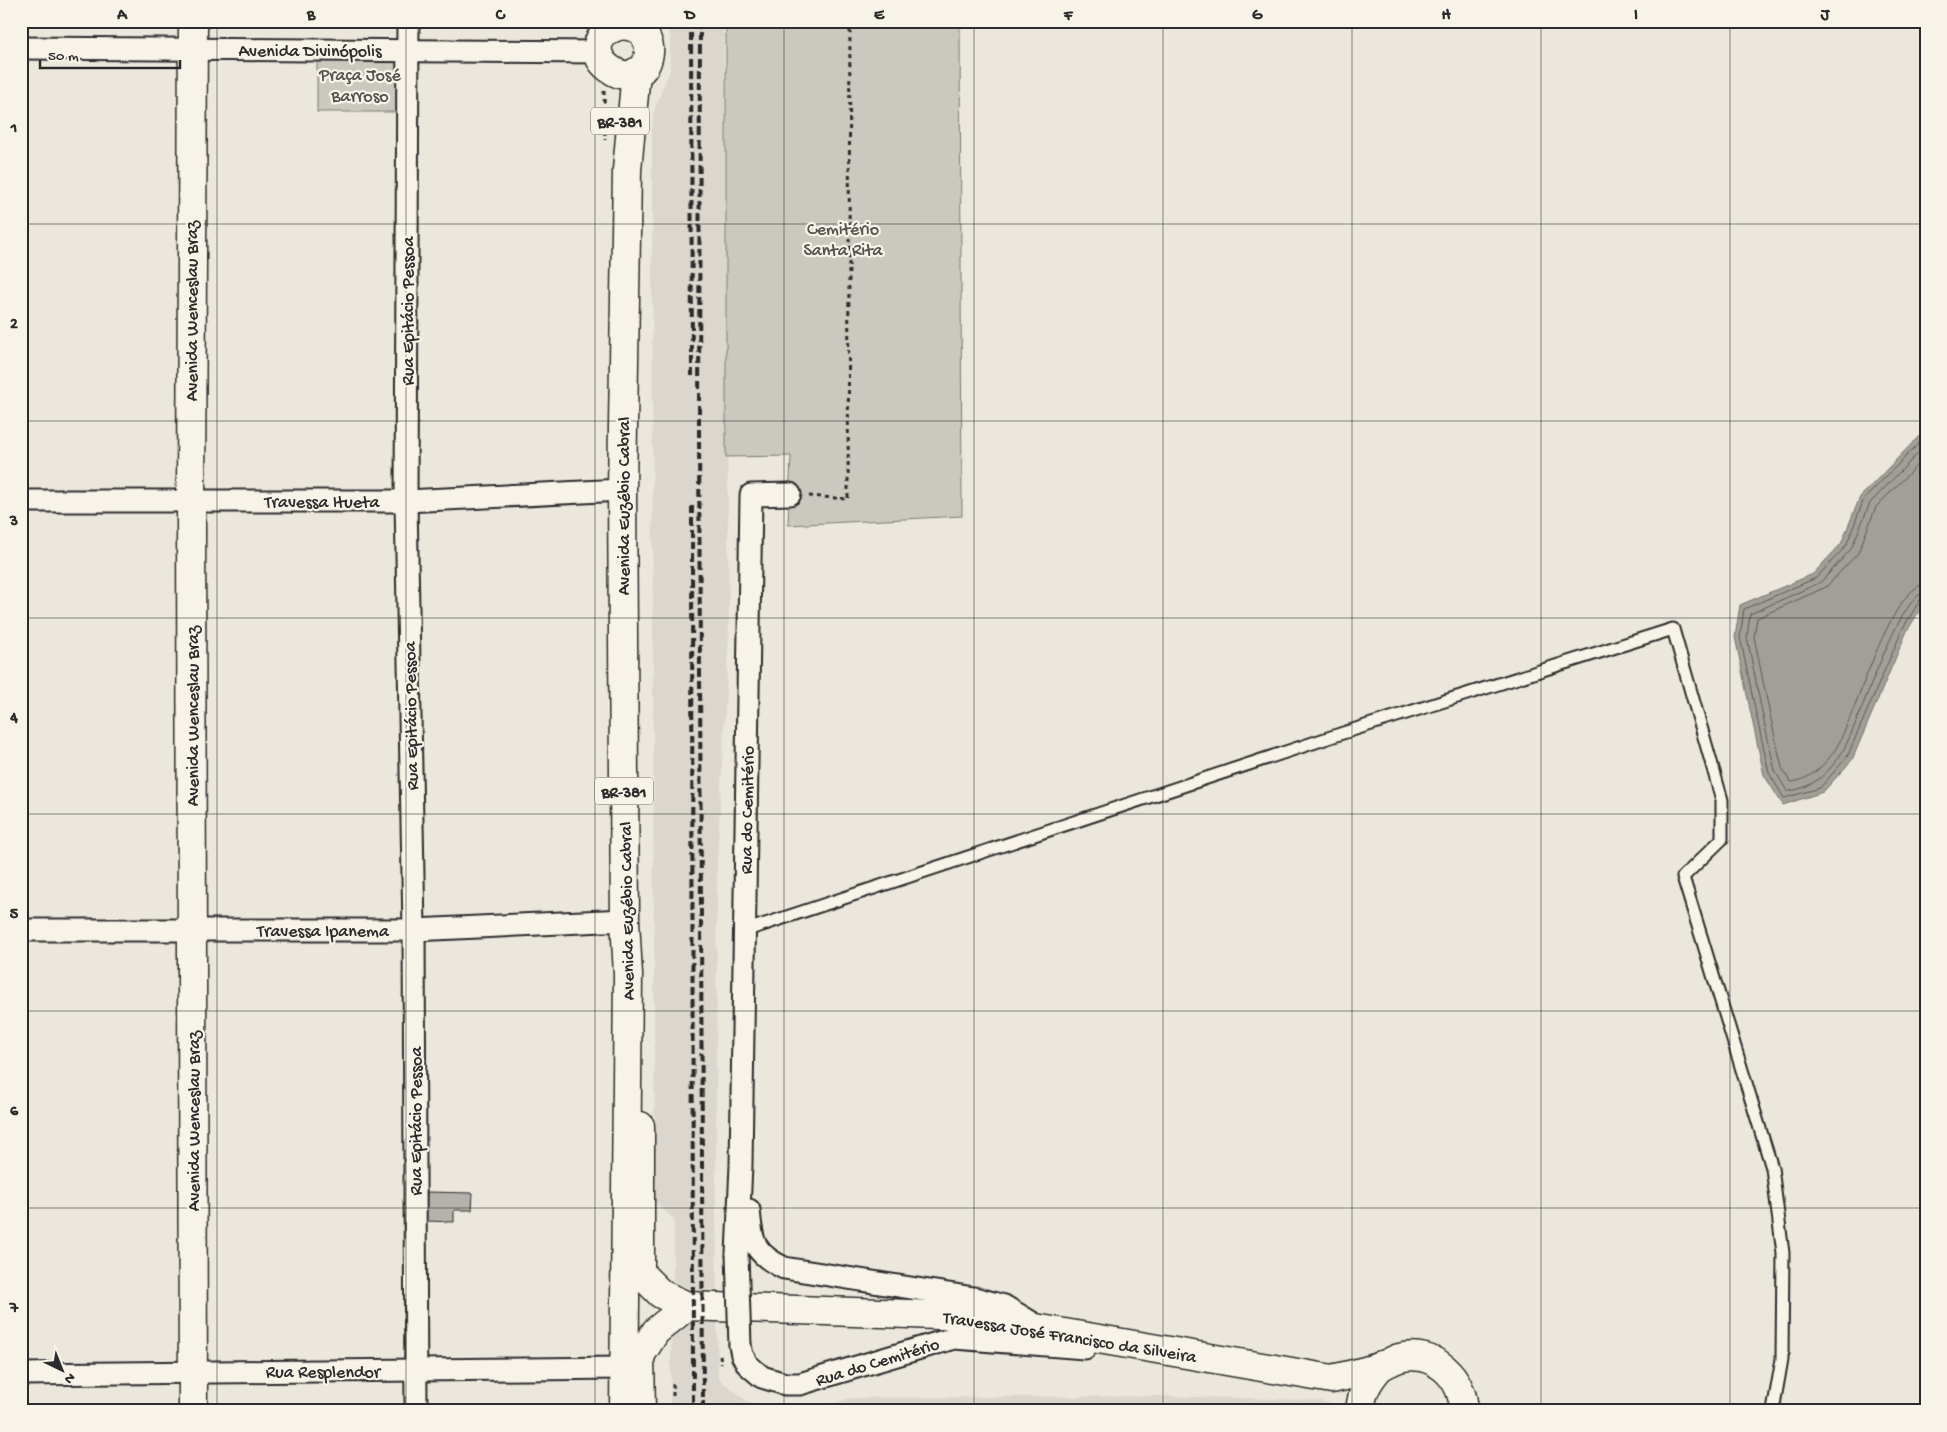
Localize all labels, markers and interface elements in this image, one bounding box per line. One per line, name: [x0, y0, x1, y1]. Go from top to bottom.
text: A: [116, 7, 128, 26]
text: B: [306, 7, 316, 26]
text: C: [495, 7, 506, 26]
text: D: [683, 7, 696, 26]
text: E: [874, 7, 885, 26]
text: F: [1063, 7, 1074, 26]
text: G: [1252, 7, 1263, 26]
text: H: [1441, 7, 1451, 26]
text: I: [1634, 7, 1638, 26]
text: J: [1820, 7, 1831, 26]
scale bar: [40, 38, 180, 70]
street label: Avenida Divinópolis: [238, 42, 383, 63]
text: 50 m: [48, 48, 79, 66]
park label: Praça José Barroso: [318, 66, 401, 108]
road number: BR-381: [591, 108, 649, 134]
text: 1: [10, 120, 17, 139]
street label: Avenida Wenceslau Braz: [183, 220, 204, 401]
park label: Cemitério Santa Rita: [803, 220, 884, 262]
street label: Rua Epitácio Pessoa: [399, 236, 420, 385]
text: 2: [10, 316, 18, 335]
street label: Avenida Euzébio Cabral: [615, 417, 636, 595]
street label: Travessa Itueta: [264, 493, 380, 514]
text: 3: [9, 513, 18, 532]
street label: Avenida Wenceslau Braz: [184, 625, 205, 806]
street label: Rua Epitácio Pessoa: [401, 640, 424, 791]
text: 4: [9, 710, 18, 729]
street label: Rua do Cemitério: [737, 746, 760, 874]
road number: BR-381: [595, 778, 653, 804]
street label: Avenida Euzébio Cabral: [616, 821, 641, 1000]
text: 5: [10, 906, 19, 925]
street label: Travessa Ipanema: [256, 922, 390, 943]
street label: Avenida Wenceslau Braz: [185, 1030, 206, 1211]
street label: Rua Epitácio Pessoa: [407, 1046, 428, 1195]
text: 6: [10, 1103, 19, 1122]
text: 7: [9, 1300, 19, 1319]
street label: Travessa José Francisco da Silveira: [941, 1308, 1199, 1369]
street label: Rua do Cemitério: [813, 1335, 942, 1392]
north arrow: [38, 1344, 88, 1394]
street label: Rua Resplendor: [266, 1363, 382, 1384]
text: N: [60, 1368, 78, 1387]

